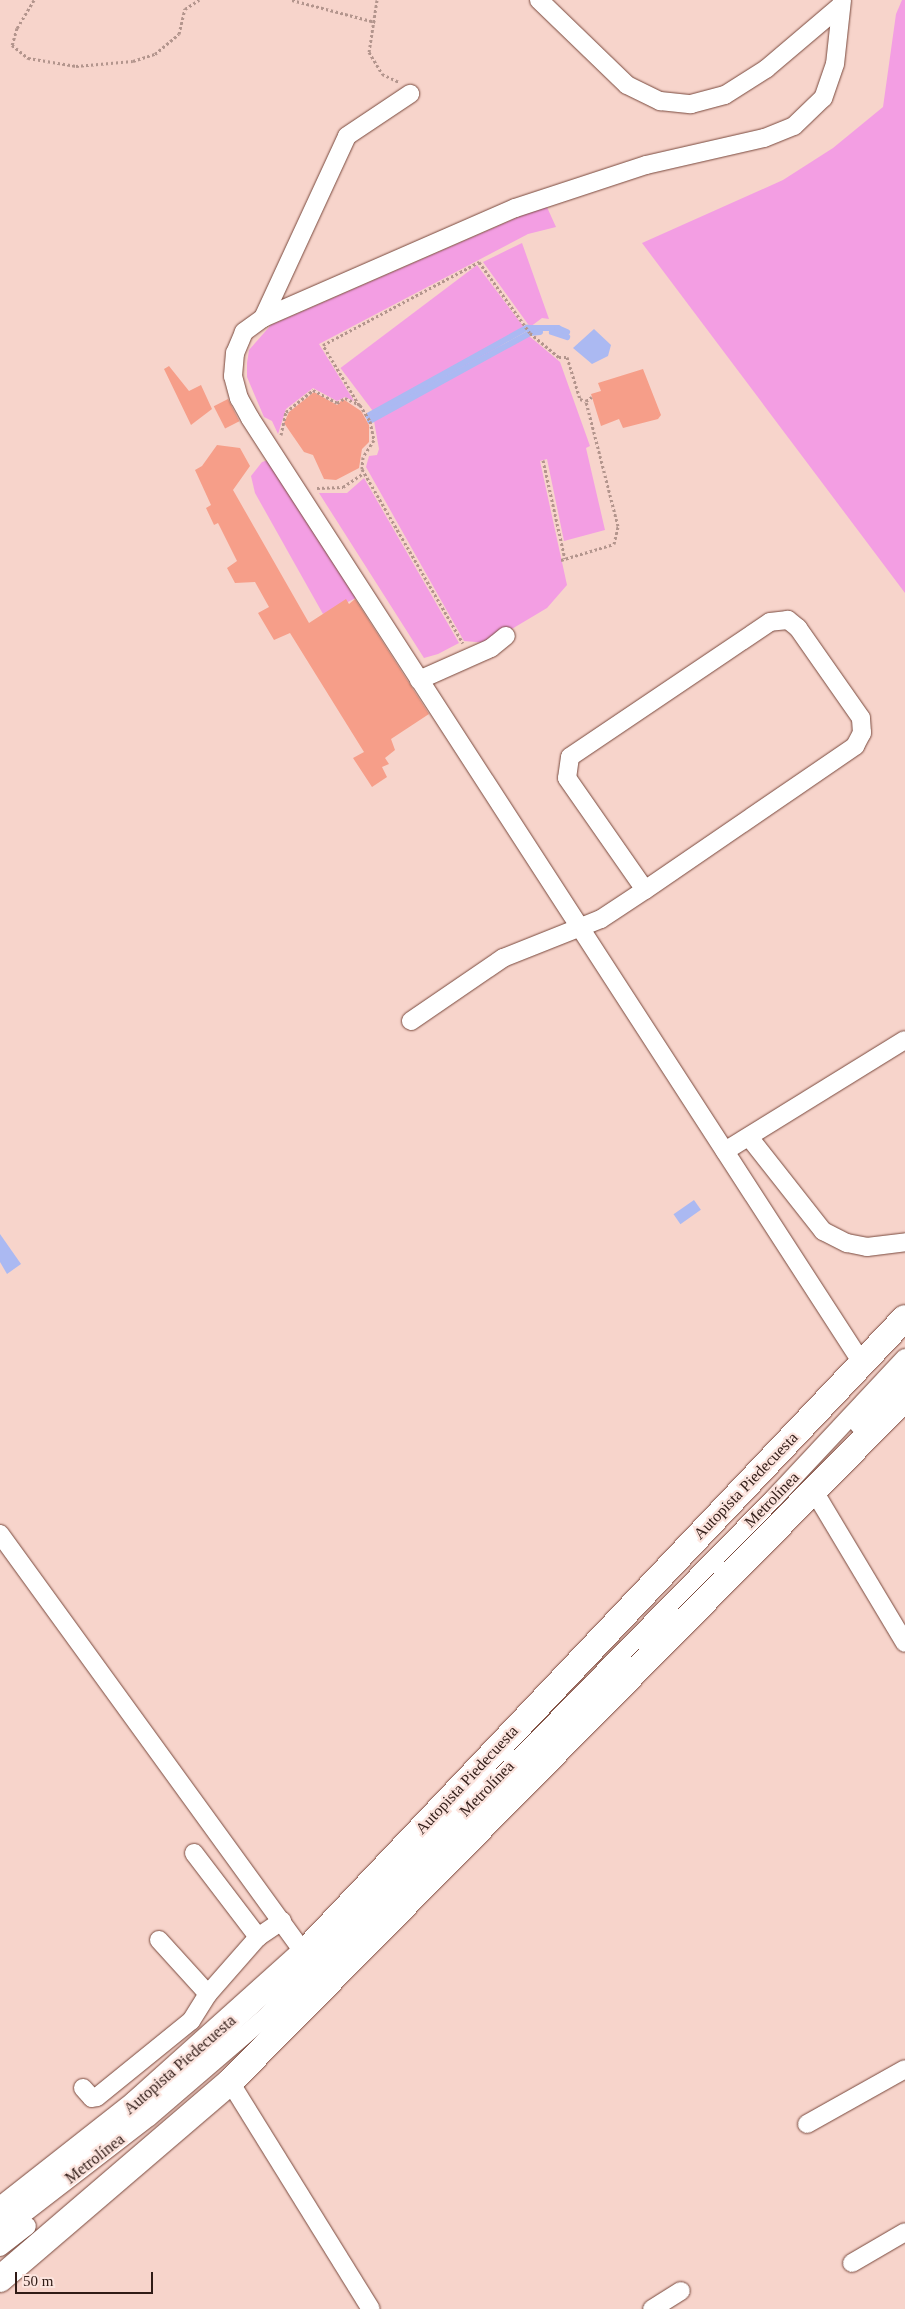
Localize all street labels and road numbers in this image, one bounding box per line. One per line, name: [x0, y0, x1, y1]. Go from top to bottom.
street label: Autopista Piedecuesta: [690, 1428, 802, 1544]
street label: Metrolínea: [741, 1468, 803, 1532]
street label: Autopista Piedecuesta: [412, 1722, 522, 1838]
street label: Metrolínea: [456, 1757, 518, 1821]
street label: Autopista Piedecuesta: [120, 2011, 240, 2119]
street label: Metrolínea: [61, 2130, 129, 2188]

